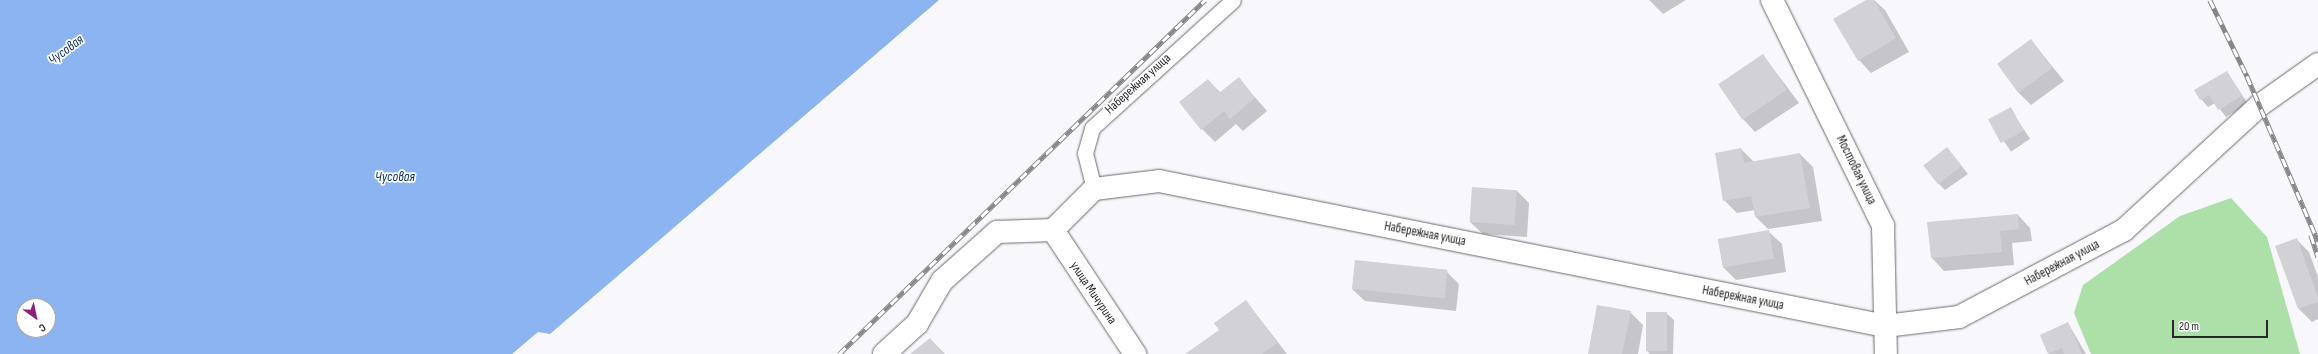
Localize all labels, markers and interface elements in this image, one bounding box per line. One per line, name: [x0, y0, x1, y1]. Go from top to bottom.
water label: Чусовая: [45, 31, 87, 69]
street label: Набережная улица: [1102, 50, 1174, 118]
street label: Мостовая улица: [1833, 133, 1879, 207]
water label: Чусовая: [375, 169, 415, 185]
street label: Набережная улица: [1383, 218, 1467, 250]
street label: Набережная улица: [2022, 237, 2102, 289]
street label: улица Мичурина: [1066, 259, 1120, 327]
street label: Набережная улица: [1701, 282, 1785, 314]
north arrow: [16, 298, 56, 338]
scale bar: [2174, 312, 2270, 338]
text: 20 m: [2179, 319, 2199, 334]
text: С: [36, 321, 48, 335]

